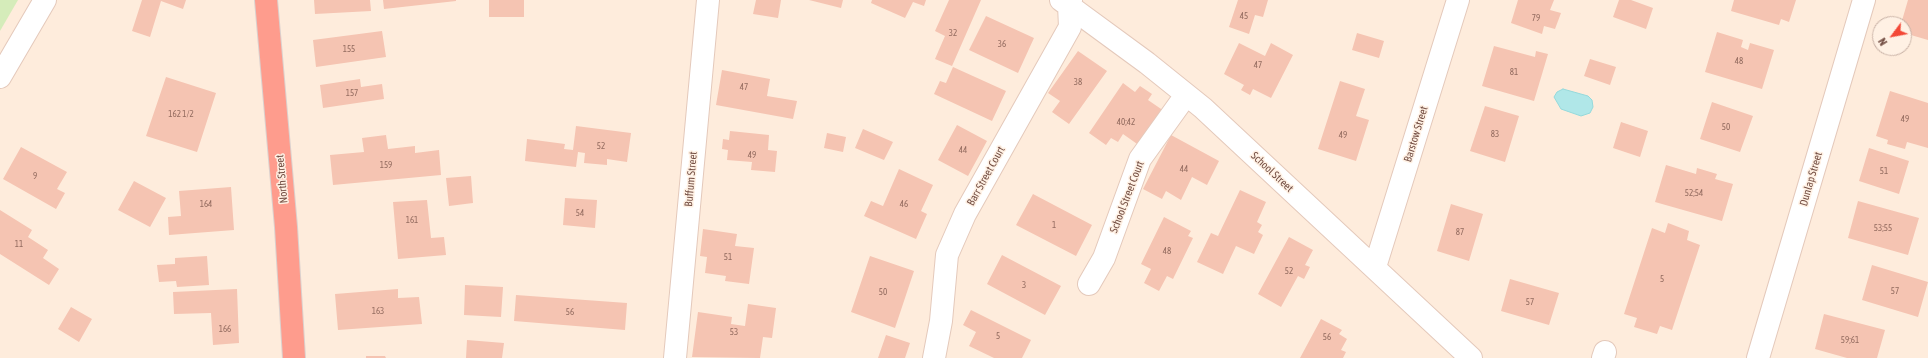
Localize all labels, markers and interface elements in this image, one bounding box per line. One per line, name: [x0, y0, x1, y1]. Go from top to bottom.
house number: 45: [1240, 11, 1248, 21]
house number: 79: [1532, 13, 1540, 23]
north arrow: [1872, 16, 1912, 56]
house number: 32: [949, 28, 957, 38]
text: N: [1876, 36, 1889, 48]
house number: 36: [998, 39, 1006, 49]
house number: 155: [343, 44, 355, 54]
house number: 48: [1735, 56, 1743, 66]
house number: 47: [1254, 60, 1262, 70]
house number: 81: [1510, 67, 1518, 77]
house number: 38: [1074, 77, 1082, 87]
house number: 47: [740, 82, 748, 92]
house number: 157: [346, 88, 358, 98]
street label: Barstow Street: [1401, 104, 1431, 164]
house number: 162 1/2: [168, 109, 194, 119]
house number: 49: [1901, 114, 1909, 124]
house number: 40;42: [1117, 117, 1135, 127]
house number: 50: [1722, 122, 1730, 132]
house number: 83: [1491, 129, 1499, 139]
house number: 49: [1339, 130, 1347, 140]
house number: 52: [597, 141, 605, 151]
street label: Barr Street Court: [964, 144, 1008, 208]
house number: 44: [959, 145, 967, 155]
street label: School Street: [1248, 149, 1296, 195]
house number: 49: [748, 150, 756, 160]
street label: Dunlap Street: [1797, 150, 1825, 208]
street label: Buffum Street: [682, 151, 700, 207]
street label: North Street: [273, 154, 291, 204]
street label: School Street Court: [1107, 159, 1147, 235]
house number: 159: [380, 160, 392, 170]
house number: 44: [1180, 164, 1188, 174]
house number: 51: [1880, 166, 1888, 176]
house number: 9: [33, 171, 37, 181]
house number: 52;54: [1685, 188, 1703, 198]
house number: 164: [200, 199, 212, 209]
house number: 46: [900, 199, 908, 209]
house number: 54: [576, 208, 584, 218]
house number: 161: [406, 215, 418, 225]
house number: 1: [1052, 220, 1056, 230]
house number: 53;55: [1874, 223, 1892, 233]
house number: 87: [1456, 227, 1464, 237]
house number: 11: [15, 239, 23, 249]
house number: 48: [1163, 246, 1171, 256]
house number: 51: [724, 252, 732, 262]
house number: 52: [1285, 266, 1293, 276]
house number: 5: [1660, 274, 1664, 284]
house number: 3: [1022, 280, 1026, 290]
house number: 57: [1891, 286, 1899, 296]
house number: 50: [879, 287, 887, 297]
house number: 57: [1526, 297, 1534, 307]
house number: 163: [372, 306, 384, 316]
house number: 56: [566, 307, 574, 317]
house number: 166: [219, 324, 231, 334]
house number: 53: [730, 327, 738, 337]
house number: 5: [996, 331, 1000, 341]
house number: 56: [1323, 332, 1331, 342]
house number: 59;61: [1841, 335, 1859, 345]

